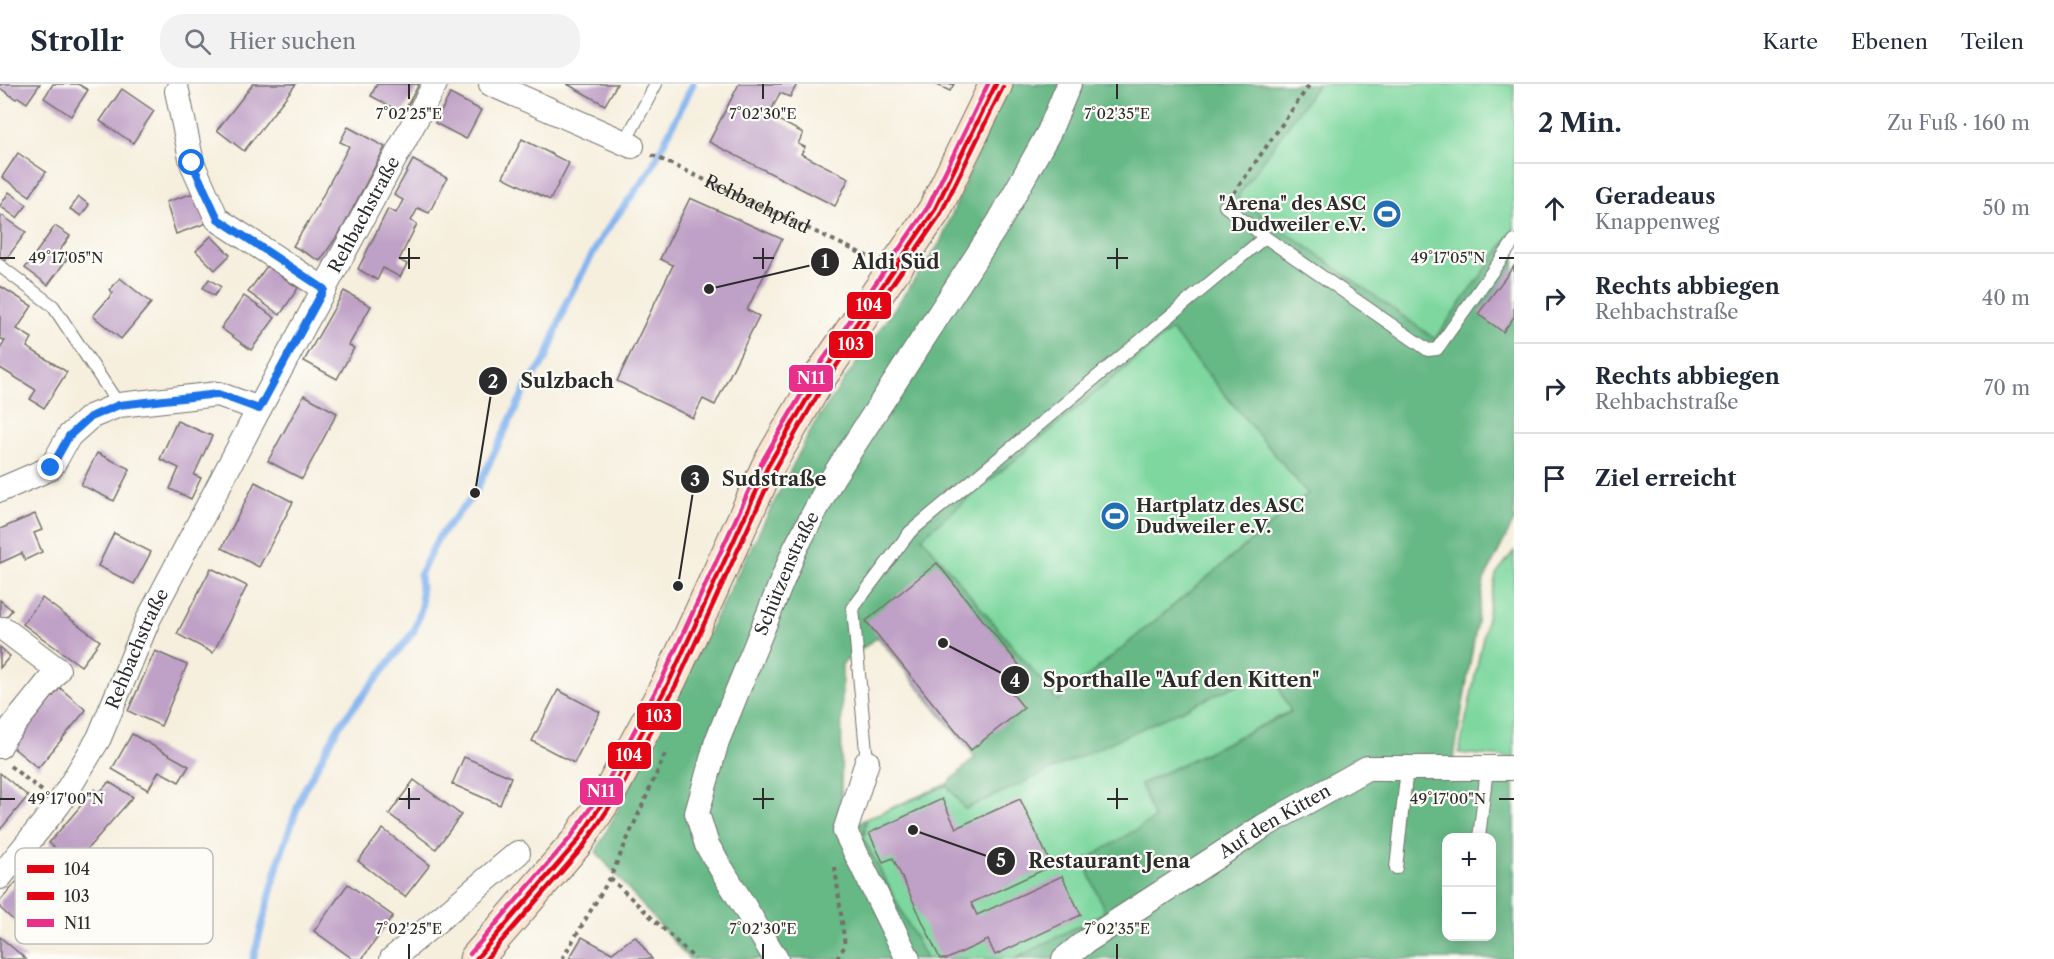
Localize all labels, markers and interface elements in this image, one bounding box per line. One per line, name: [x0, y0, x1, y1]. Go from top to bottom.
search box: [160, 14, 580, 68]
text: Strollr: [30, 24, 124, 58]
icon: search: [181, 25, 214, 58]
text: Hier suchen: [229, 28, 356, 55]
text: Karte: [1763, 29, 1818, 54]
text: Ebenen: [1851, 29, 1928, 54]
text: Teilen: [1961, 29, 2024, 54]
text: 7°02'25"E: [376, 104, 442, 123]
text: 7°02'30"E: [729, 104, 797, 123]
text: 7°02'35"E: [1084, 104, 1150, 123]
text: 2 Min.: [1538, 107, 1622, 139]
text: Zu Fuß · 160 m: [1887, 111, 2030, 135]
route start: [178, 149, 204, 175]
street label: Rehbachstraße: [324, 153, 405, 277]
street label: Rehbachpfad: [701, 170, 813, 239]
text: Geradeaus: [1595, 183, 1715, 210]
icon: ahead: [1538, 192, 1571, 225]
place label: "Arena" des ASC Dudweiler e.V.: [1219, 193, 1366, 236]
text: 50 m: [1983, 196, 2030, 220]
sports icon: "Arena" des ASC Dudweiler e.V.: [1371, 198, 1403, 230]
text: Knappenweg: [1595, 210, 1719, 234]
callout: Aldi Süd: [810, 243, 951, 281]
text: 49°17'05"N: [29, 248, 103, 267]
text: 49°17'05"N: [1411, 248, 1485, 267]
text: Aldi Süd: [851, 250, 940, 274]
text: 1: [821, 251, 829, 273]
text: Rechts abbiegen: [1595, 273, 1780, 300]
icon: right: [1538, 282, 1571, 315]
text: 40 m: [1982, 286, 2030, 310]
line badge: 104: [846, 291, 892, 320]
text: 104: [856, 295, 882, 315]
text: Rehbachstraße: [1595, 300, 1739, 324]
line badge: 103: [828, 330, 874, 359]
text: 103: [838, 334, 864, 354]
callout: Sulzbach: [478, 362, 626, 400]
text: Rechts abbiegen: [1595, 363, 1780, 390]
line badge: N11: [788, 364, 834, 393]
text: N11: [797, 368, 826, 388]
text: Sulzbach: [520, 369, 614, 393]
text: 2: [488, 371, 498, 393]
icon: right: [1538, 372, 1571, 405]
text: 70 m: [1984, 376, 2030, 400]
text: Rehbachstraße: [1595, 390, 1739, 414]
route end: [37, 454, 63, 480]
callout: Sudstraße: [680, 460, 839, 498]
icon: arrive: [1538, 462, 1571, 495]
text: Ziel erreicht: [1595, 465, 1736, 492]
text: Sudstraße: [722, 467, 826, 491]
text: 3: [690, 469, 700, 491]
place label: Hartplatz des ASC Dudweiler e.V.: [1136, 495, 1304, 538]
sports icon: Hartplatz des ASC Dudweiler e.V.: [1099, 500, 1131, 532]
street label: Schützenstraße: [750, 508, 824, 639]
street label: Rehbachstraße: [101, 585, 173, 712]
callout: Sporthalle "Auf den Kitten": [1000, 661, 1331, 699]
text: Sporthalle "Auf den Kitten": [1043, 668, 1319, 692]
text: 4: [1010, 670, 1020, 692]
line badge: 103: [636, 702, 682, 731]
text: 103: [646, 706, 672, 726]
line badge: 104: [607, 741, 652, 770]
text: 104: [616, 745, 642, 765]
line badge: N11: [579, 777, 624, 806]
street label: Auf den Kitten: [1214, 780, 1335, 864]
text: N11: [587, 781, 616, 801]
text: 49°17'00"N: [28, 789, 104, 808]
text: 49°17'00"N: [1410, 789, 1486, 808]
map controls: [1442, 833, 1496, 941]
button: +: [1442, 833, 1496, 887]
callout: Restaurant Jena: [986, 842, 1202, 880]
legend: [15, 848, 213, 944]
text: Restaurant Jena: [1028, 849, 1190, 873]
text: 5: [996, 850, 1006, 872]
text: 104: [64, 859, 90, 879]
text: 103: [64, 886, 90, 906]
button: −: [1442, 887, 1496, 941]
text: N11: [64, 913, 91, 933]
text: 7°02'25"E: [376, 919, 442, 938]
text: 7°02'30"E: [729, 919, 797, 938]
text: 7°02'35"E: [1084, 919, 1150, 938]

